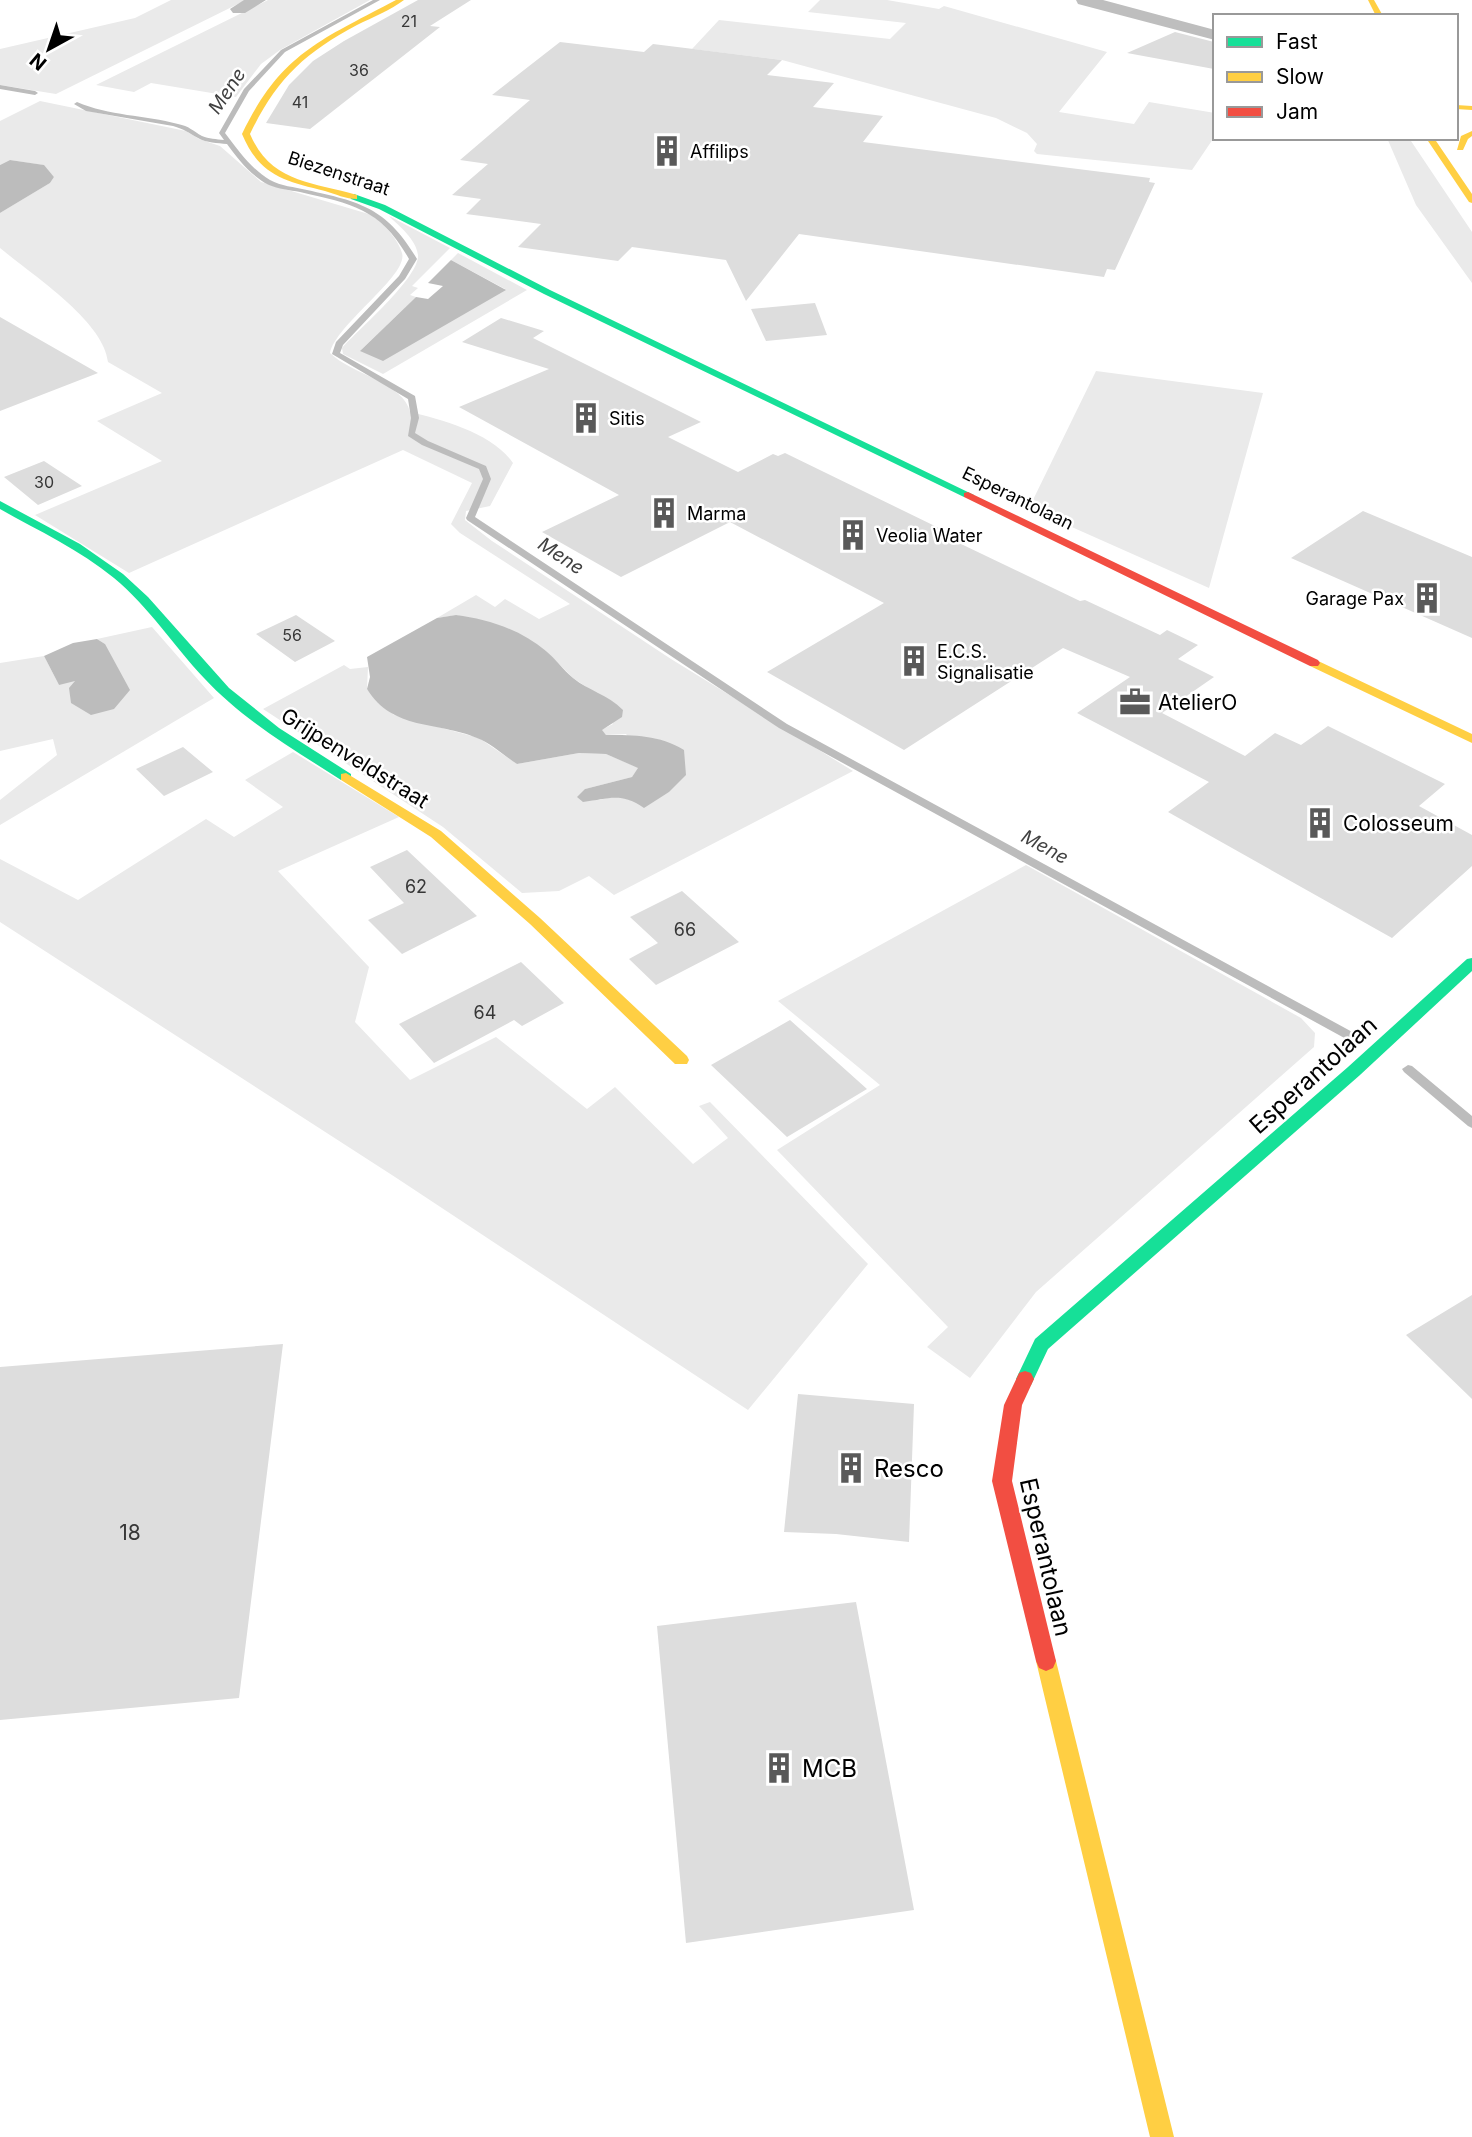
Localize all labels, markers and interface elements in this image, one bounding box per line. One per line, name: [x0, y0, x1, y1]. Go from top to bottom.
house number: 21: [401, 11, 417, 31]
north arrow: [14, 14, 84, 84]
legend: [1213, 14, 1458, 140]
text: Fast: [1276, 29, 1318, 54]
text: N: [25, 48, 51, 75]
house number: 36: [349, 60, 369, 80]
water label: Mene: [203, 64, 251, 118]
text: Slow: [1276, 64, 1324, 89]
house number: 41: [292, 92, 308, 112]
text: Jam: [1276, 99, 1318, 124]
building icon: Affilips: [650, 134, 684, 168]
place label: Affilips: [690, 141, 749, 162]
street label: Biezenstraat: [286, 147, 392, 199]
building icon: Sitis: [569, 401, 603, 435]
place label: Sitis: [609, 408, 645, 429]
street label: Esperantolaan: [959, 462, 1077, 534]
house number: 30: [34, 472, 54, 492]
building icon: Marma: [647, 496, 681, 530]
place label: Marma: [687, 503, 746, 524]
building icon: Veolia Water: [836, 518, 870, 552]
place label: Veolia Water: [876, 525, 983, 546]
water label: Mene: [534, 532, 588, 580]
building icon: Garage Pax: [1410, 581, 1444, 615]
place label: Garage Pax: [1306, 588, 1404, 609]
house number: 56: [282, 625, 302, 645]
place label: E.C.S. Signalisatie: [937, 641, 1034, 683]
building icon: E.C.S. Signalisatie: [897, 644, 931, 678]
office icon: AtelierO: [1118, 685, 1152, 719]
place label: AtelierO: [1158, 690, 1237, 715]
street label: Grijpenveldstraat: [277, 703, 433, 813]
building icon: Colosseum: [1303, 806, 1337, 840]
place label: Colosseum: [1343, 811, 1454, 836]
water label: Mene: [1017, 825, 1073, 869]
house number: 62: [405, 876, 427, 897]
house number: 66: [674, 919, 696, 940]
house number: 64: [474, 1002, 496, 1023]
street label: Esperantolaan: [1243, 1010, 1383, 1140]
building icon: Resco: [834, 1451, 868, 1485]
place label: Resco: [874, 1454, 944, 1483]
street label: Esperantolaan: [1014, 1475, 1078, 1639]
house number: 18: [119, 1520, 141, 1545]
building icon: MCB: [762, 1751, 796, 1785]
place label: MCB: [802, 1754, 857, 1783]

